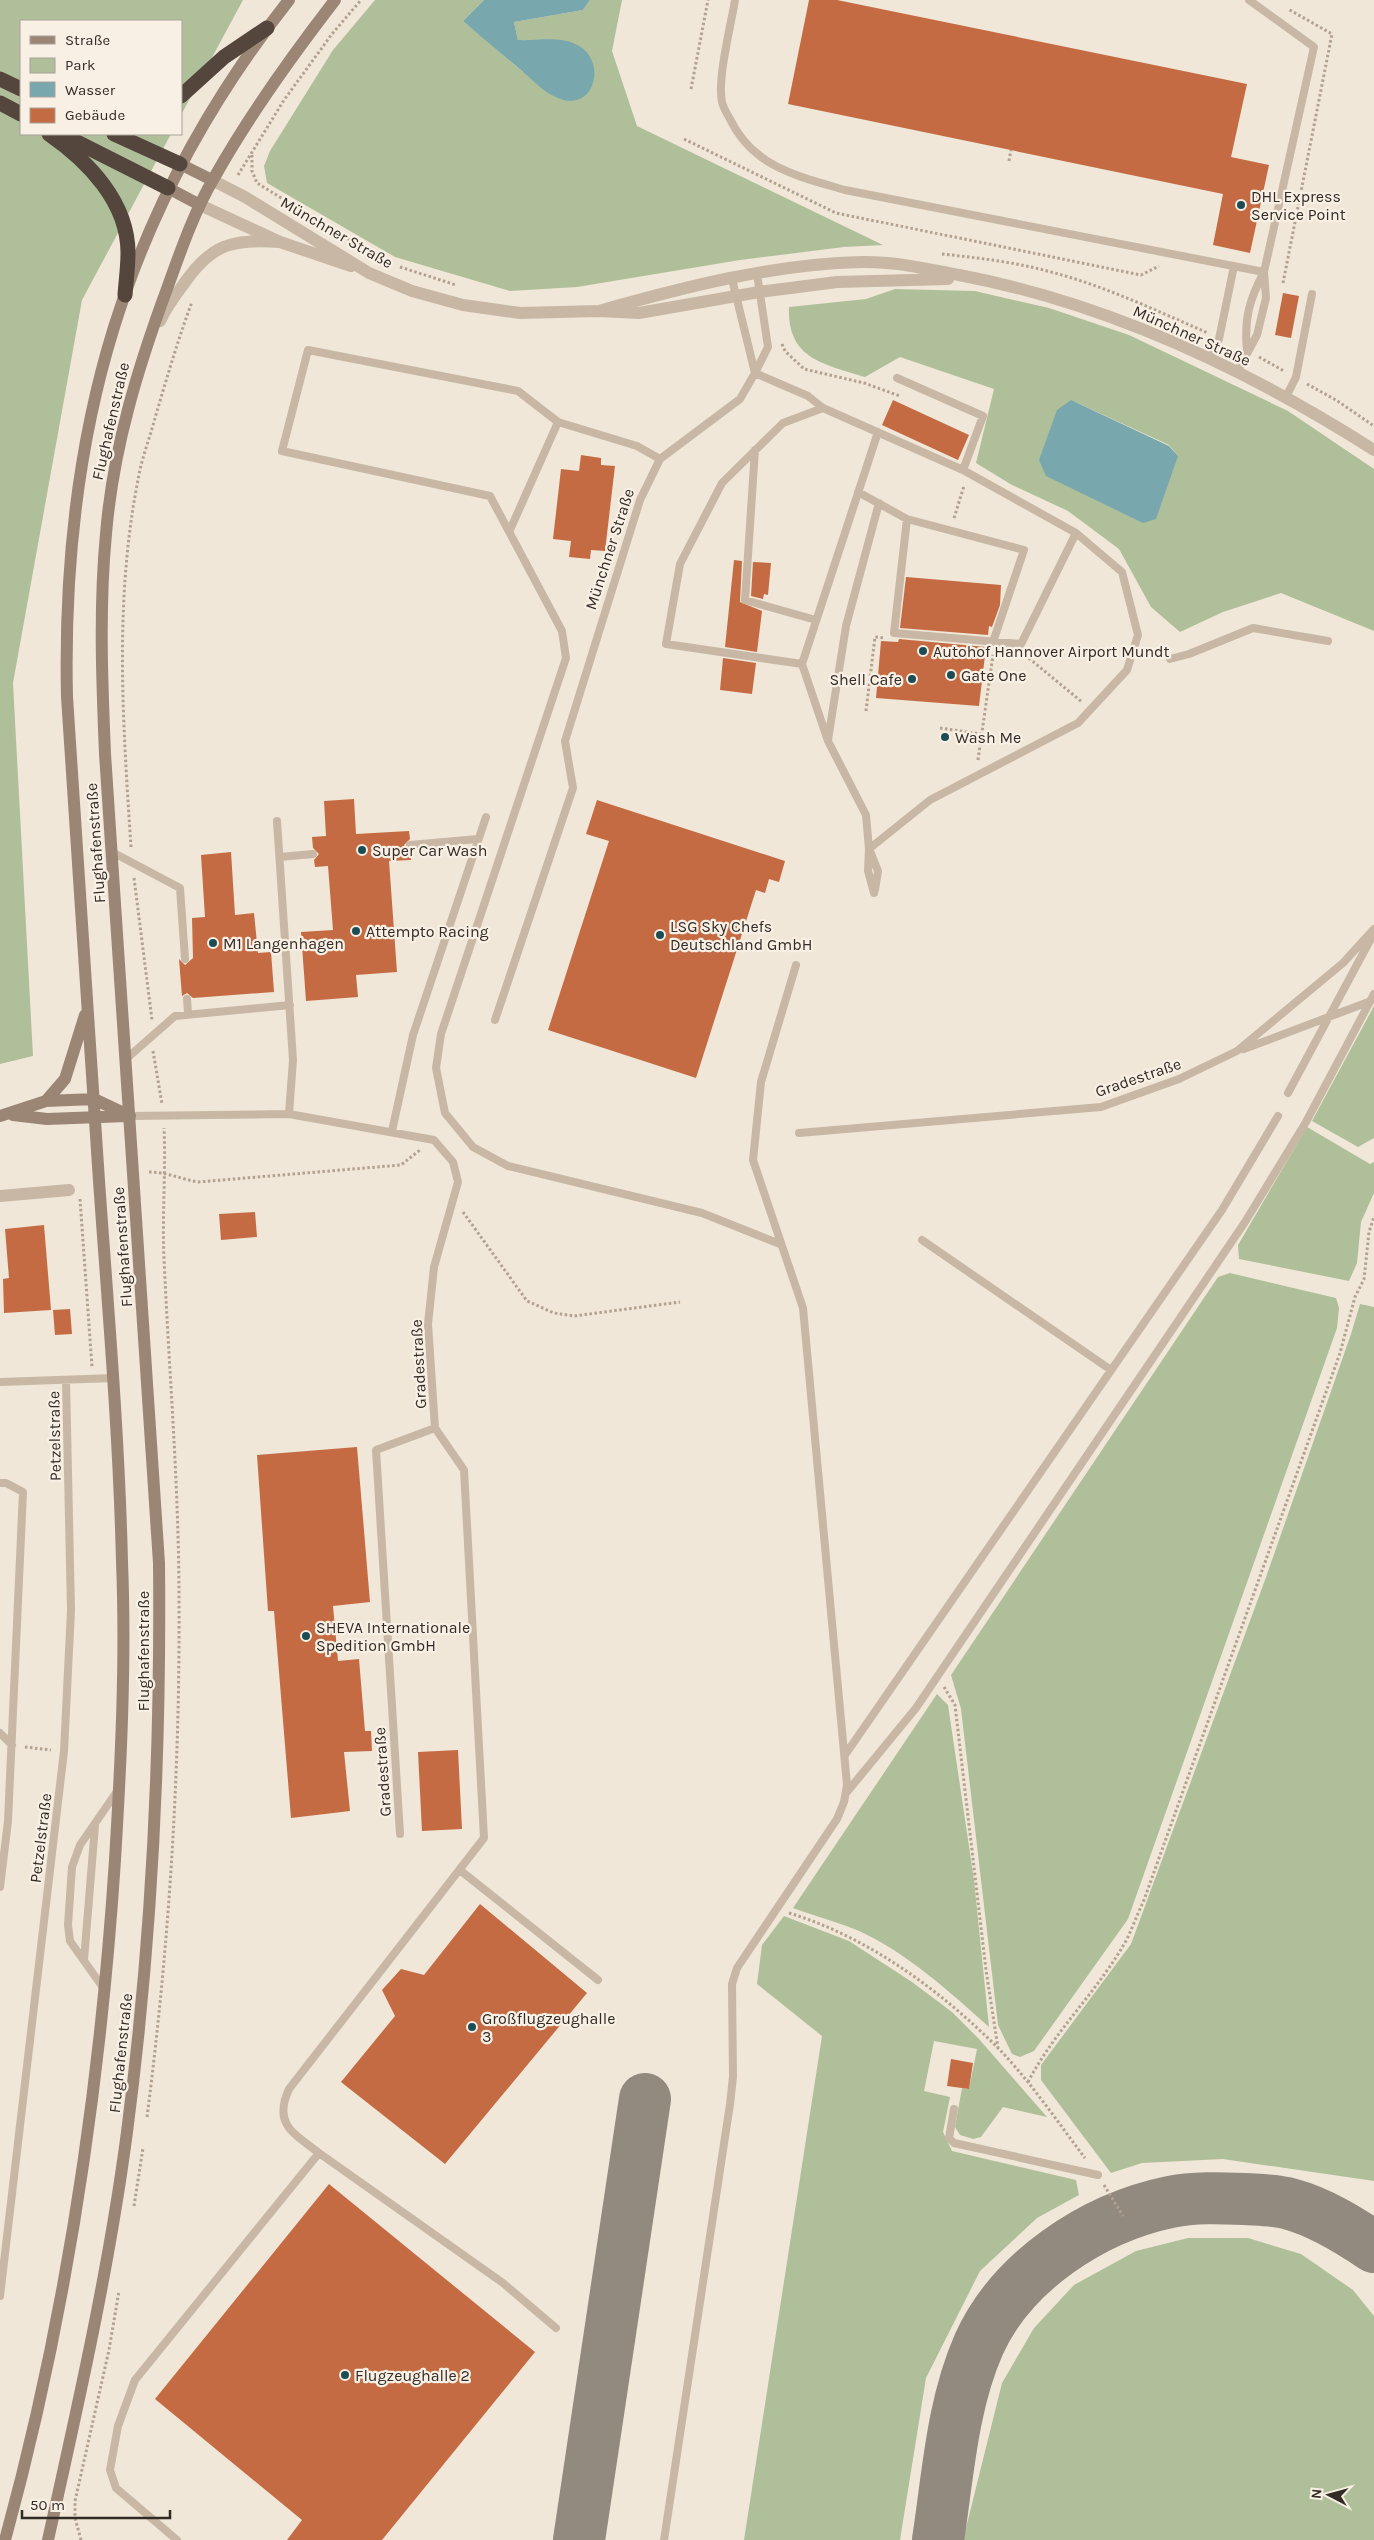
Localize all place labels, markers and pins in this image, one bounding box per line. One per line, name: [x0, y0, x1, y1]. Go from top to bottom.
place label: DHL Express Service Point: [1251, 187, 1346, 224]
marker: DHL Express Service Point: [1235, 199, 1247, 211]
place label: Autohof Hannover Airport Mundt: [933, 642, 1170, 661]
marker: Autohof Hannover Airport Mundt: [917, 645, 929, 657]
place label: Gate One: [961, 666, 1026, 685]
marker: Gate One: [945, 669, 957, 681]
place label: Shell Cafe: [829, 670, 902, 689]
marker: Shell Cafe: [906, 673, 918, 685]
place label: Wash Me: [955, 728, 1021, 747]
marker: Wash Me: [939, 731, 951, 743]
place label: Super Car Wash: [372, 841, 487, 860]
marker: Super Car Wash: [356, 844, 368, 856]
place label: LSG Sky Chefs Deutschland GmbH: [670, 917, 812, 954]
place label: Attempto Racing: [366, 922, 489, 941]
marker: Attempto Racing: [350, 925, 362, 937]
marker: LSG Sky Chefs Deutschland GmbH: [654, 929, 666, 941]
place label: M1 Langenhagen: [223, 934, 344, 953]
marker: M1 Langenhagen: [207, 937, 219, 949]
place label: SHEVA Internationale Spedition GmbH: [316, 1618, 470, 1655]
marker: SHEVA Internationale Spedition GmbH: [300, 1630, 312, 1642]
place label: Großflugzeughalle 3: [482, 2009, 616, 2046]
marker: Großflugzeughalle 3: [466, 2021, 478, 2033]
place label: Flugzeughalle 2: [355, 2366, 470, 2385]
marker: Flugzeughalle 2: [339, 2369, 351, 2381]

